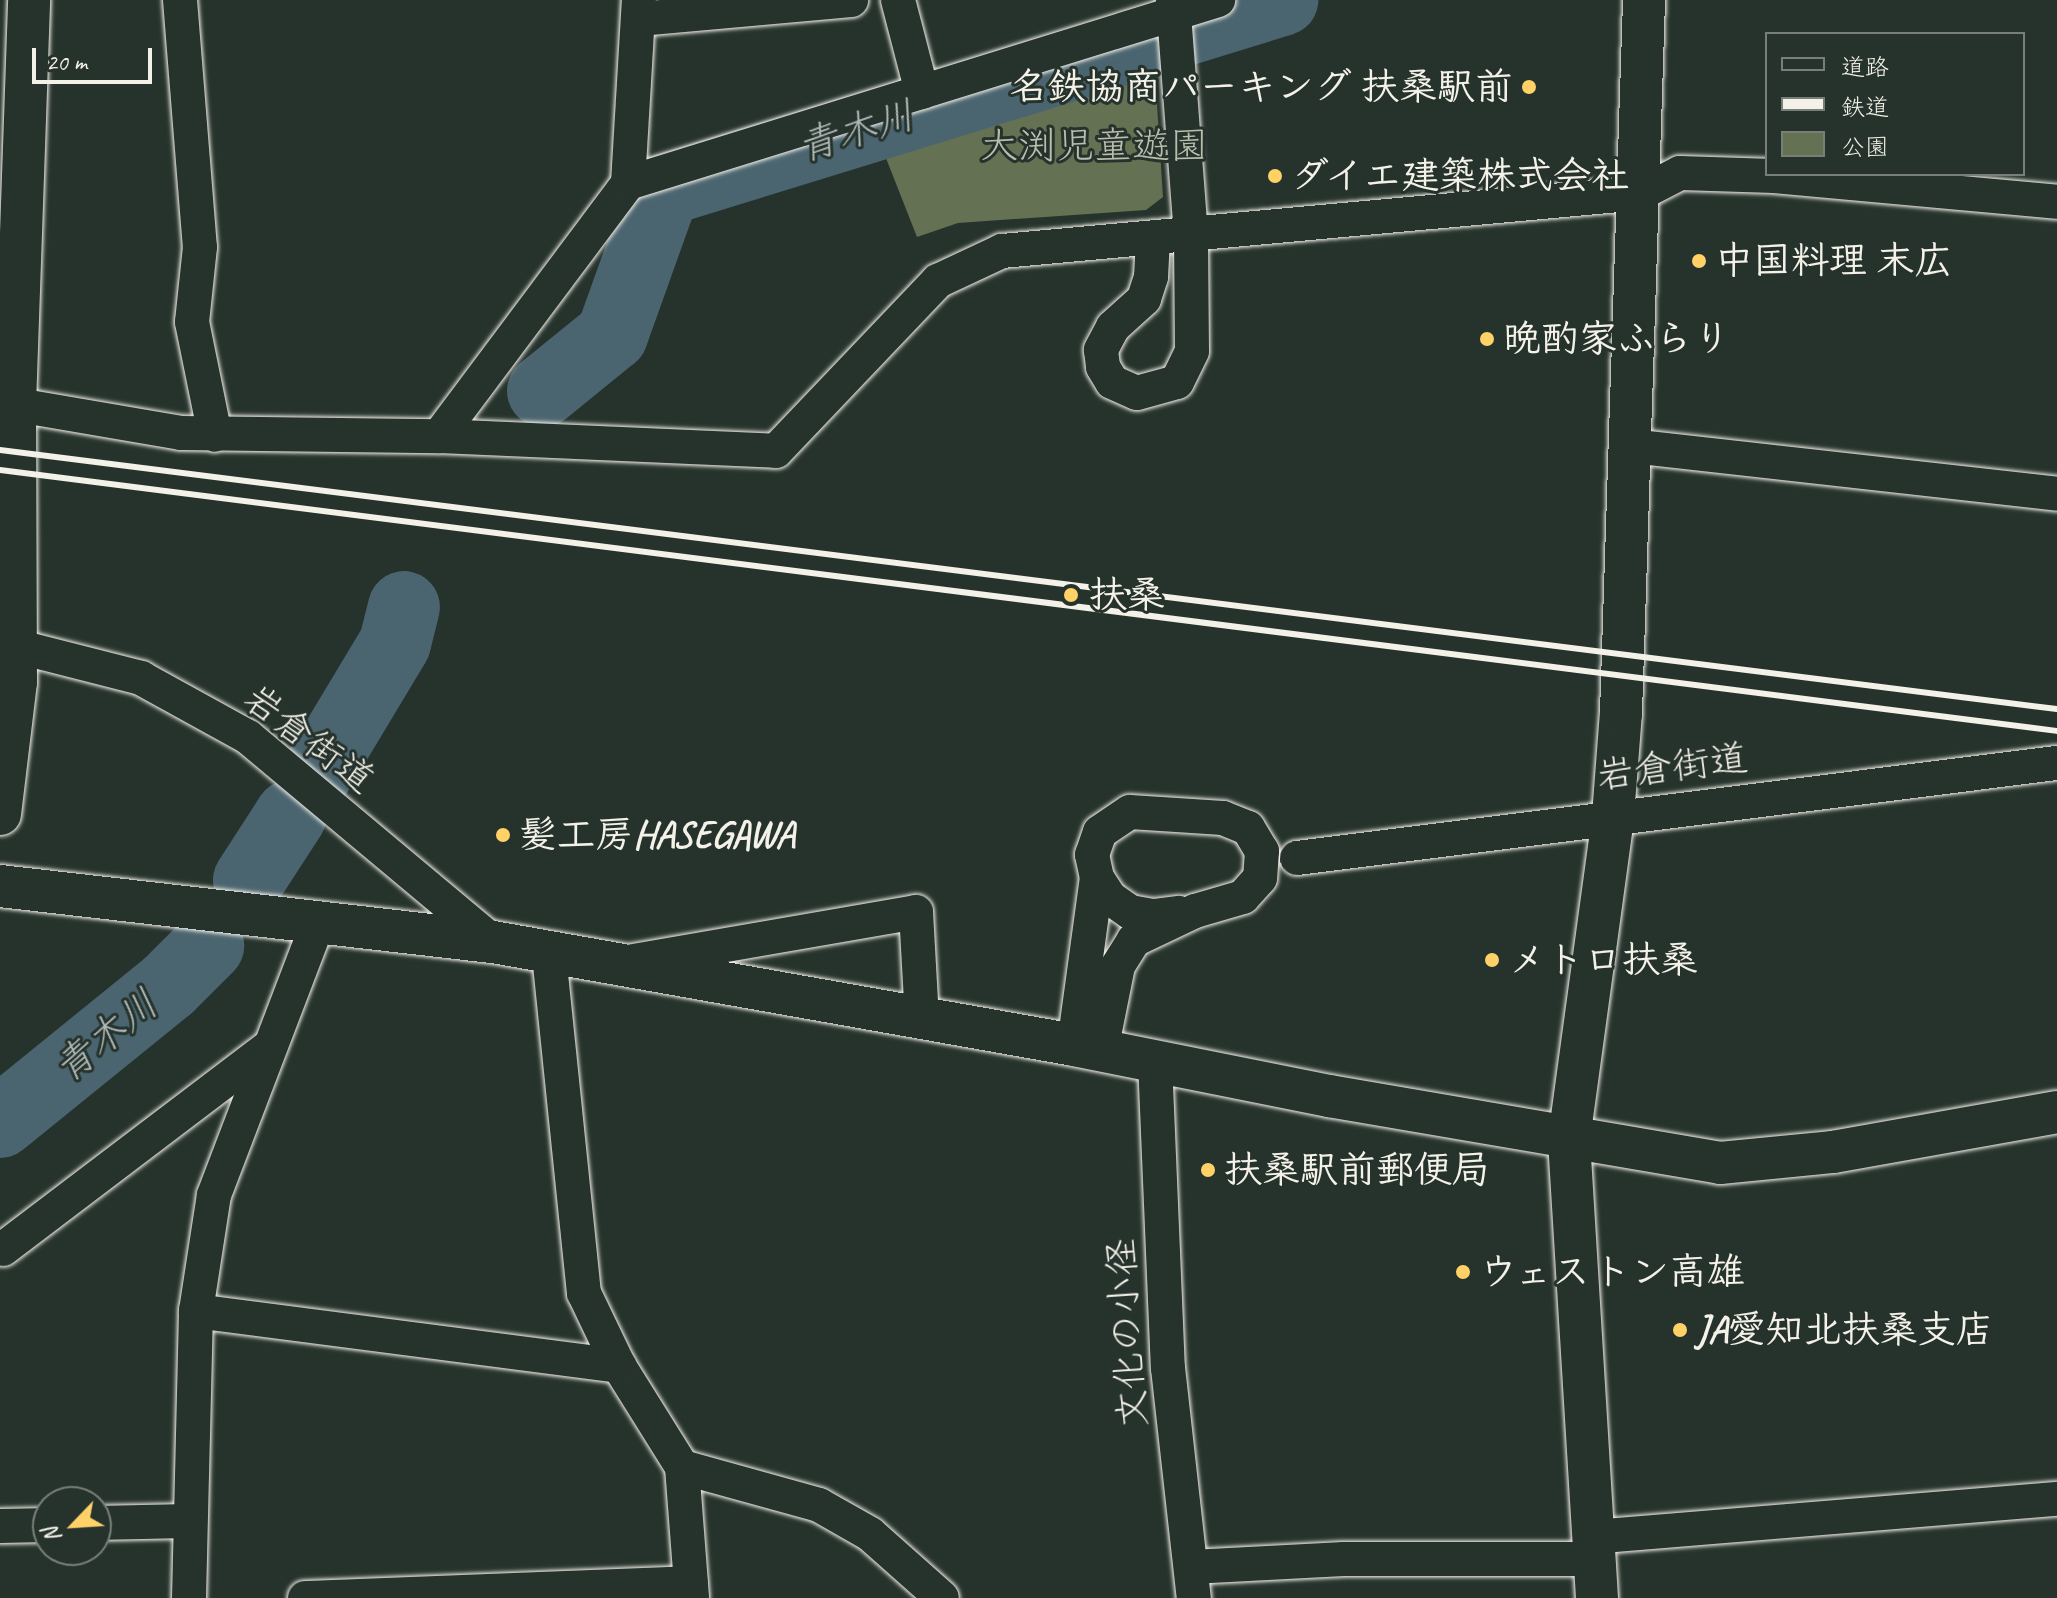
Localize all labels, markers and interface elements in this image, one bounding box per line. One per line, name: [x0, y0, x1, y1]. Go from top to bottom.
scale bar: [36, 32, 156, 82]
legend: [1765, 32, 2025, 176]
text: 20 m: [46, 47, 87, 77]
text: 道路: [1841, 52, 1889, 82]
place label: 名鉄協商パーキング 扶桑駅前: [1010, 64, 1513, 110]
marker: 名鉄協商パーキング 扶桑駅前: [1520, 78, 1538, 96]
water label: 青木川: [792, 91, 920, 171]
text: 鉄道: [1841, 92, 1889, 122]
park label: 大渕児童遊園: [980, 123, 1208, 169]
text: 公園: [1841, 132, 1889, 162]
place label: ダイエ建築株式会社: [1291, 153, 1633, 199]
marker: ダイエ建築株式会社: [1266, 167, 1284, 185]
place label: 中国料理 末広: [1715, 238, 1952, 284]
marker: 中国料理 末広: [1690, 252, 1708, 270]
place label: 晩酌家ふらり: [1503, 316, 1731, 362]
marker: 晩酌家ふらり: [1478, 330, 1496, 348]
place label: 扶桑: [1089, 572, 1165, 618]
marker: 扶桑: [1060, 584, 1082, 606]
street label: 岩倉街道: [235, 675, 383, 803]
street label: 岩倉街道: [1594, 735, 1750, 799]
place label: 髪工房HASEGAWA: [519, 812, 795, 858]
marker: 髪工房HASEGAWA: [494, 826, 512, 844]
place label: メトロ扶桑: [1508, 937, 1698, 983]
marker: メトロ扶桑: [1483, 951, 1501, 969]
water label: 青木川: [44, 980, 168, 1092]
place label: 扶桑駅前郵便局: [1224, 1147, 1490, 1193]
marker: 扶桑駅前郵便局: [1199, 1161, 1217, 1179]
street label: 文化の小径: [1098, 1237, 1156, 1429]
place label: ウェストン高雄: [1479, 1249, 1745, 1295]
marker: ウェストン高雄: [1454, 1263, 1472, 1281]
place label: JA愛知北扶桑支店: [1696, 1307, 1993, 1353]
marker: JA愛知北扶桑支店: [1671, 1321, 1689, 1339]
north arrow: [32, 1486, 112, 1566]
text: N: [36, 1523, 68, 1547]

